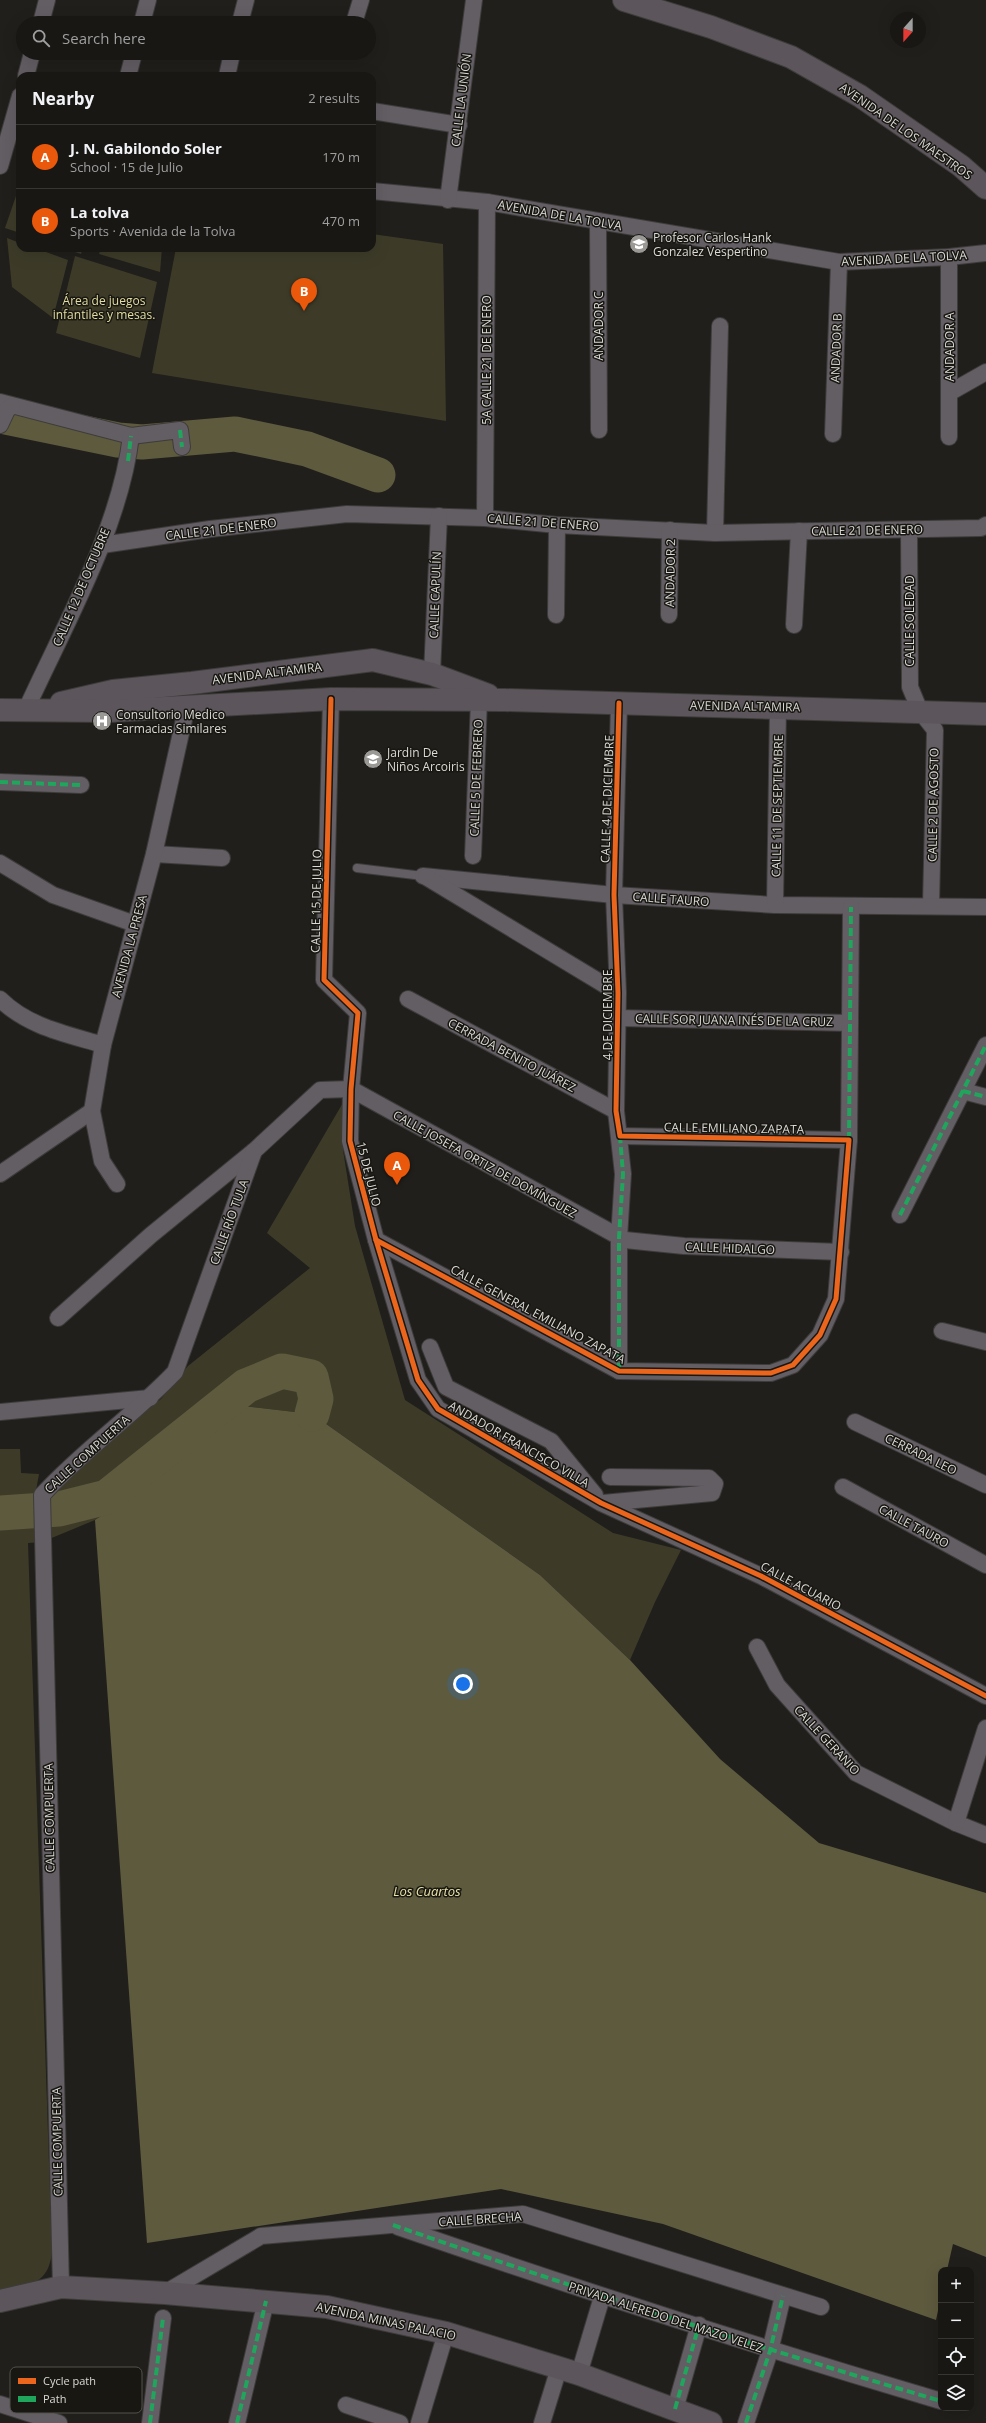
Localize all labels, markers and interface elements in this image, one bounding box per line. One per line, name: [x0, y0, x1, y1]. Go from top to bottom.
north arrow: [890, 12, 926, 48]
search box: [16, 16, 376, 60]
icon: search: [30, 27, 52, 49]
text: Search here: [62, 28, 146, 48]
street label: CALLE LA UNIÓN: [447, 52, 475, 148]
street label: AVENIDA DE LOS MAESTROS: [836, 79, 976, 183]
text: Nearby: [32, 87, 94, 110]
text: 2 results: [308, 89, 360, 107]
text: J. N. Gabilondo Soler: [70, 138, 222, 158]
text: A: [41, 148, 49, 166]
text: 170 m: [322, 148, 360, 166]
text: School · 15 de Julio: [70, 158, 183, 176]
street label: AVENIDA DE LA TOLVA: [497, 196, 624, 234]
text: La tolva: [70, 202, 129, 222]
text: B: [41, 212, 49, 230]
text: 470 m: [322, 212, 360, 230]
text: Sports · Avenida de la Tolva: [70, 222, 236, 240]
place label: Profesor Carlos Hank Gonzalez Vespertino: [653, 229, 772, 260]
school or university icon: Profesor Carlos Hank Gonzalez Vespertino: [628, 233, 650, 255]
street label: AVENIDA DE LA TOLVA: [841, 246, 968, 270]
pin: B: [291, 278, 317, 311]
street label: ANDADOR C: [590, 291, 607, 361]
park label: Área de juegos infantiles y mesas.: [53, 292, 155, 323]
street label: 5A CALLE 21 DE ENERO: [478, 295, 495, 425]
street label: ANDADOR A: [941, 312, 958, 382]
street label: ANDADOR B: [826, 313, 846, 383]
street label: CALLE 21 DE ENERO: [487, 510, 599, 534]
street label: CALLE 21 DE ENERO: [164, 514, 278, 544]
street label: CALLE 21 DE ENERO: [811, 521, 923, 539]
street label: CALLE 12 DE OCTUBRE: [48, 525, 114, 649]
street label: ANDADOR 2: [661, 539, 679, 607]
street label: CALLE CAPULÍN: [425, 551, 445, 639]
street label: CALLE SOLEDAD: [901, 575, 918, 667]
street label: AVENIDA ALTAMIRA: [211, 658, 323, 688]
street label: AVENIDA ALTAMIRA: [690, 697, 801, 715]
place label: Consultorio Medico Farmacias Similares: [116, 706, 227, 737]
hospital icon: Consultorio Medico Farmacias Similares: [91, 710, 113, 732]
street label: CALLE 5 DE FEBRERO: [465, 719, 487, 837]
street label: CALLE 4 DE DICIEMBRE: [596, 735, 618, 863]
street label: CALLE 11 DE SEPTIEMBRE: [767, 735, 787, 877]
place label: Jardin De Niños Arcoiris: [386, 744, 465, 775]
school or university icon: Jardin De Niños Arcoiris: [362, 748, 384, 770]
street label: CALLE 2 DE AGOSTO: [924, 748, 942, 862]
street label: CALLE 15 DE JULIO: [307, 849, 325, 953]
street label: CALLE TAURO: [632, 888, 710, 910]
street label: AVENIDA LA PRESA: [107, 892, 151, 999]
street label: 4 DE DICIEMBRE: [599, 970, 616, 1060]
street label: CALLE SOR JUANA INÉS DE LA CRUZ: [635, 1010, 833, 1030]
street label: CERRADA BENITO JUÁREZ: [445, 1014, 579, 1096]
street label: CALLE JOSEFA ORTIZ DE DOMÍNGUEZ: [391, 1107, 579, 1221]
street label: CALLE EMILIANO ZAPATA: [664, 1118, 805, 1138]
street label: 15 DE JULIO: [353, 1140, 385, 1208]
pin: A: [384, 1152, 410, 1185]
street label: CALLE RÍO TULA: [206, 1176, 252, 1267]
street label: CALLE HIDALGO: [685, 1238, 775, 1258]
street label: CALLE GENERAL EMILIANO ZAPATA: [448, 1261, 629, 1368]
street label: ANDADOR FRANCISCO VILLA: [446, 1397, 593, 1492]
street label: CALLE COMPUERTA: [41, 1411, 134, 1497]
street label: CERRADA LEO: [882, 1429, 960, 1479]
street label: CALLE TAURO: [876, 1500, 952, 1552]
street label: CALLE ACUARIO: [758, 1558, 844, 1614]
your location: [453, 1674, 473, 1694]
street label: CALLE GERANIO: [790, 1701, 864, 1779]
street label: CALLE COMPUERTA: [40, 1763, 58, 1873]
water label: Los Cuartos: [393, 1882, 461, 1900]
street label: CALLE COMPUERTA: [48, 2087, 66, 2197]
street label: CALLE BRECHA: [438, 2208, 523, 2230]
map controls: [938, 2267, 974, 2411]
button: +: [938, 2267, 974, 2303]
street label: PRIVADA ALFREDO DEL MAZO VELEZ: [567, 2277, 766, 2357]
street label: AVENIDA MINAS PALACIO: [315, 2298, 457, 2344]
button: −: [938, 2303, 974, 2339]
button: locate: [938, 2339, 974, 2375]
legend: [10, 2367, 142, 2413]
text: Cycle path: [43, 2373, 96, 2388]
button: layers: [938, 2375, 974, 2411]
text: Path: [43, 2391, 66, 2406]

